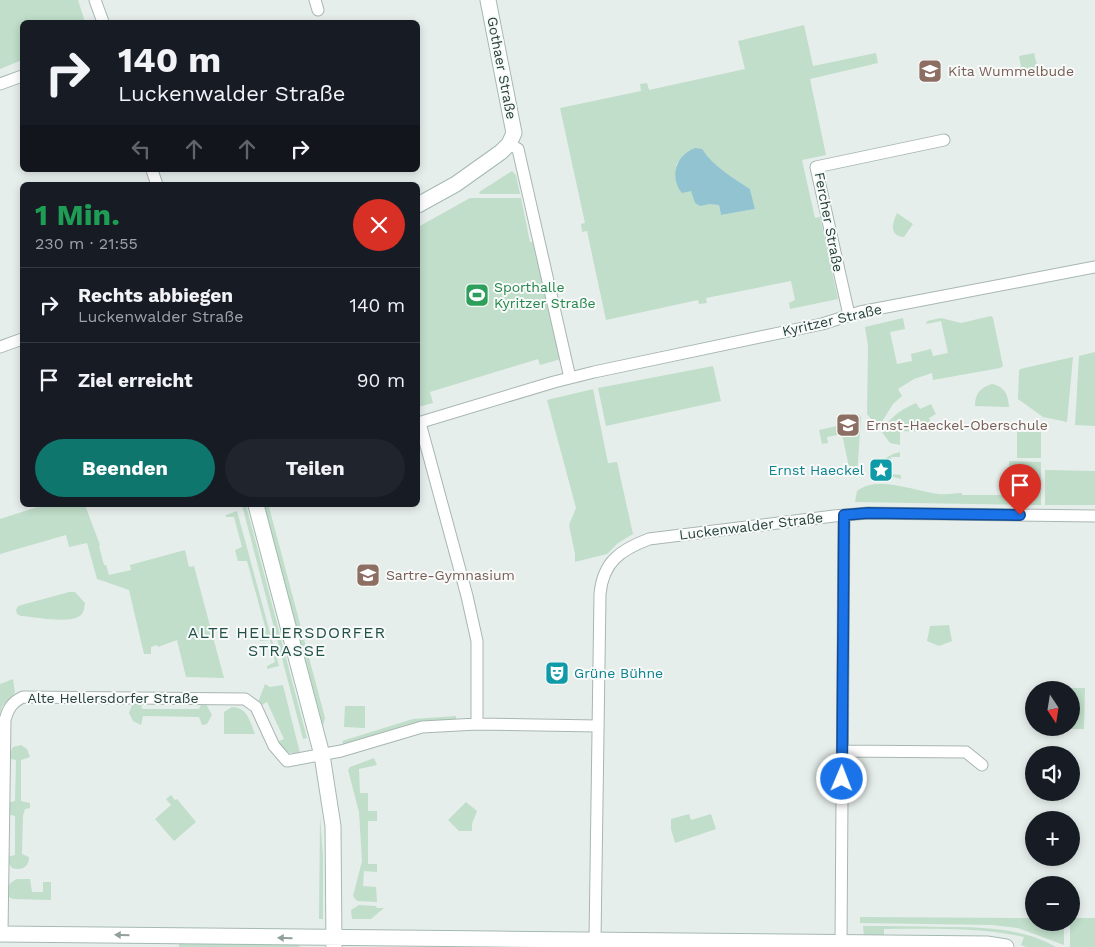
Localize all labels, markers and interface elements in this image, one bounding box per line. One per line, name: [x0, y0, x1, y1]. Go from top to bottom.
street label: Gothaer Straße: [484, 15, 520, 121]
text: 140 m: [118, 39, 221, 81]
icon: right: [35, 40, 100, 105]
school or university icon: Kita Wummelbude: [917, 58, 943, 84]
place label: Kita Wummelbude: [948, 63, 1074, 79]
text: Luckenwalder Straße: [118, 81, 346, 106]
icon: left: [127, 135, 155, 163]
icon: ahead: [180, 135, 208, 163]
icon: ahead: [233, 135, 261, 163]
icon: right: [286, 135, 314, 163]
street label: Fercher Straße: [812, 171, 846, 273]
text: 1 Min.: [35, 197, 120, 232]
button: close: [353, 199, 405, 251]
text: 230 m · 21:55: [35, 234, 138, 253]
place label: Sporthalle Kyritzer Straße: [494, 279, 596, 311]
sports icon: Sporthalle Kyritzer Straße: [464, 282, 490, 308]
text: Rechts abbiegen: [78, 284, 233, 307]
icon: right: [35, 291, 63, 319]
text: 140 m: [350, 294, 405, 317]
street label: Kyritzer Straße: [781, 301, 883, 339]
text: Luckenwalder Straße: [78, 307, 243, 326]
icon: arrive: [35, 366, 63, 394]
text: Ziel erreicht: [78, 369, 193, 392]
text: 90 m: [357, 369, 405, 392]
school or university icon: Ernst-Haeckel-Oberschule: [835, 412, 861, 438]
place label: Ernst-Haeckel-Oberschule: [866, 417, 1048, 433]
button: Beenden: [35, 439, 215, 497]
button: Teilen: [225, 439, 405, 497]
place icon: Ernst Haeckel: [868, 457, 894, 483]
place label: Ernst Haeckel: [769, 462, 865, 478]
pin: [999, 464, 1041, 515]
icon: arrive: [1006, 471, 1034, 499]
street label: Luckenwalder Straße: [678, 509, 824, 543]
school or university icon: Sartre-Gymnasium: [355, 562, 381, 588]
place label: Sartre-Gymnasium: [386, 567, 515, 583]
district label: ALTE HELLERSDORFER STRASSE: [188, 623, 386, 660]
theatre icon: Grüne Bühne: [544, 660, 570, 686]
place label: Grüne Bühne: [574, 665, 663, 681]
north arrow: [1025, 681, 1080, 736]
map controls: [1025, 681, 1080, 931]
street label: Alte Hellersdorfer Straße: [27, 690, 199, 706]
button: sound: [1025, 746, 1080, 801]
position arrow: [815, 752, 867, 804]
button: +: [1025, 811, 1080, 866]
button: −: [1025, 876, 1080, 931]
one-way arrow: [114, 931, 130, 939]
one-way arrow: [277, 933, 293, 941]

